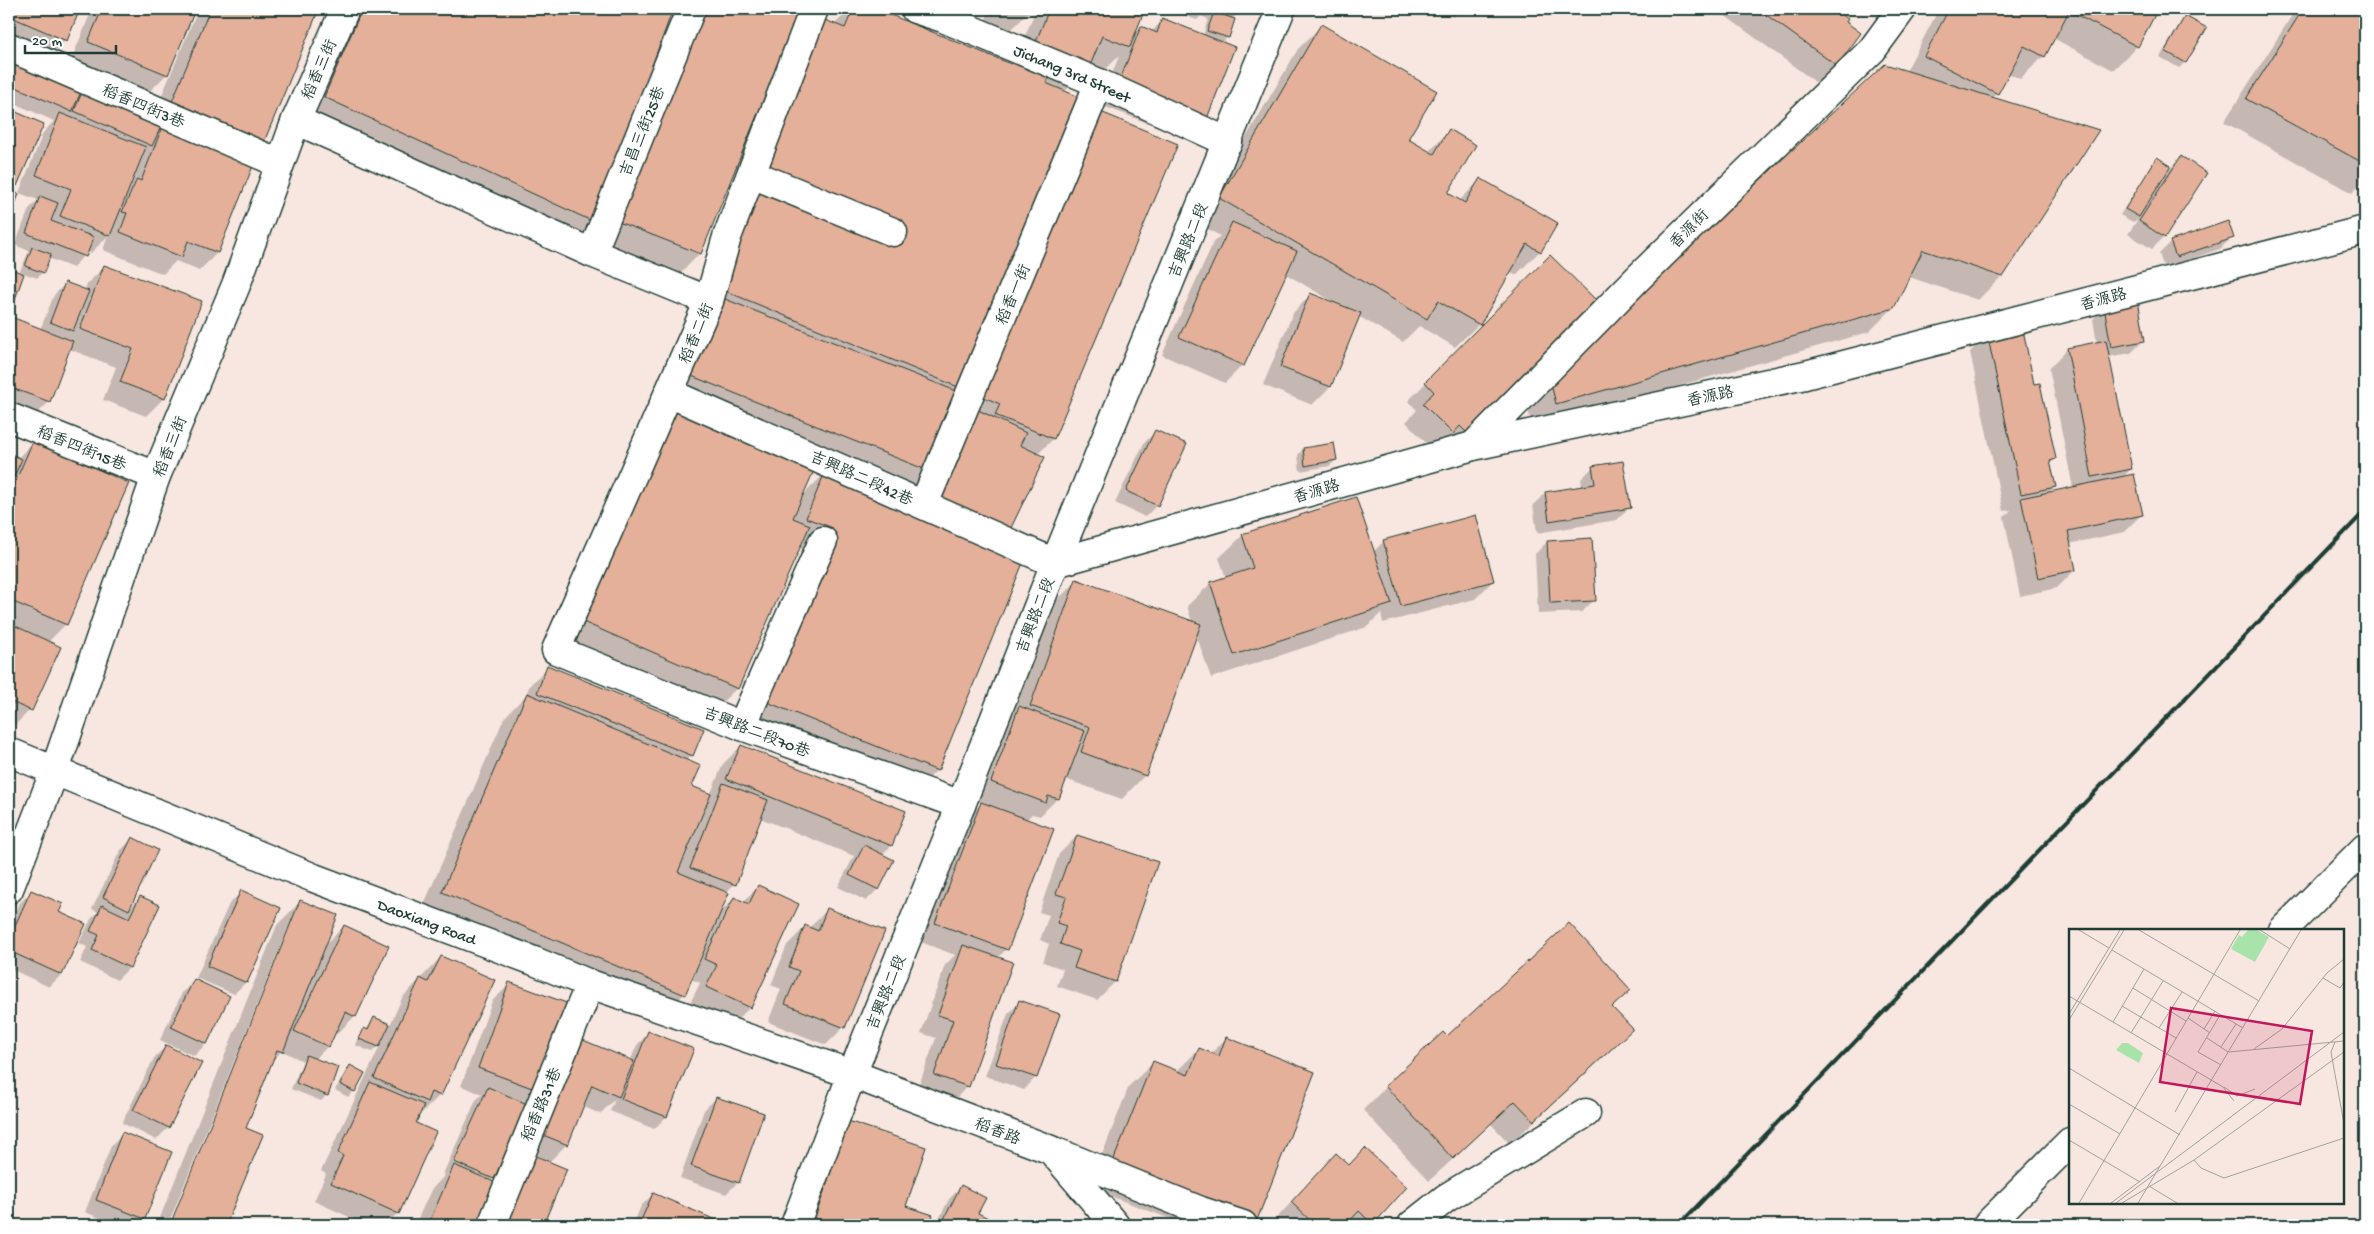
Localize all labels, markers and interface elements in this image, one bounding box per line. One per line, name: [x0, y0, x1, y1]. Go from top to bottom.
scale bar: [25, 22, 116, 54]
text: 20 m: [32, 33, 62, 51]
street label: 稻香三街: [299, 37, 343, 104]
street label: Jichang 3rd Street: [1010, 42, 1134, 110]
street label: 稻香四街3巷: [98, 80, 188, 134]
street label: 吉昌三街25巷: [616, 83, 671, 180]
street label: 吉興路二段: [1165, 200, 1214, 282]
street label: 香源街: [1666, 206, 1714, 254]
street label: 稻香一街: [993, 262, 1036, 329]
street label: 香源路: [2078, 284, 2130, 317]
street label: 稻香二街: [676, 301, 719, 368]
street label: 香源路: [1685, 382, 1736, 413]
street label: 稻香三街: [151, 414, 193, 481]
street label: 稻香四街15巷: [33, 422, 129, 477]
street label: 吉興路二段42巷: [806, 447, 916, 512]
street label: 香源路: [1291, 476, 1343, 509]
street label: 吉興路二段: [1012, 575, 1060, 657]
street label: 吉興路二段70巷: [699, 703, 813, 763]
street label: Daoxiang Road: [373, 896, 479, 952]
inset map: [2069, 929, 2344, 1204]
street label: 吉興路二段: [863, 952, 912, 1034]
street label: 稻香路31巷: [517, 1065, 567, 1145]
street label: 稻香路: [971, 1114, 1023, 1151]

